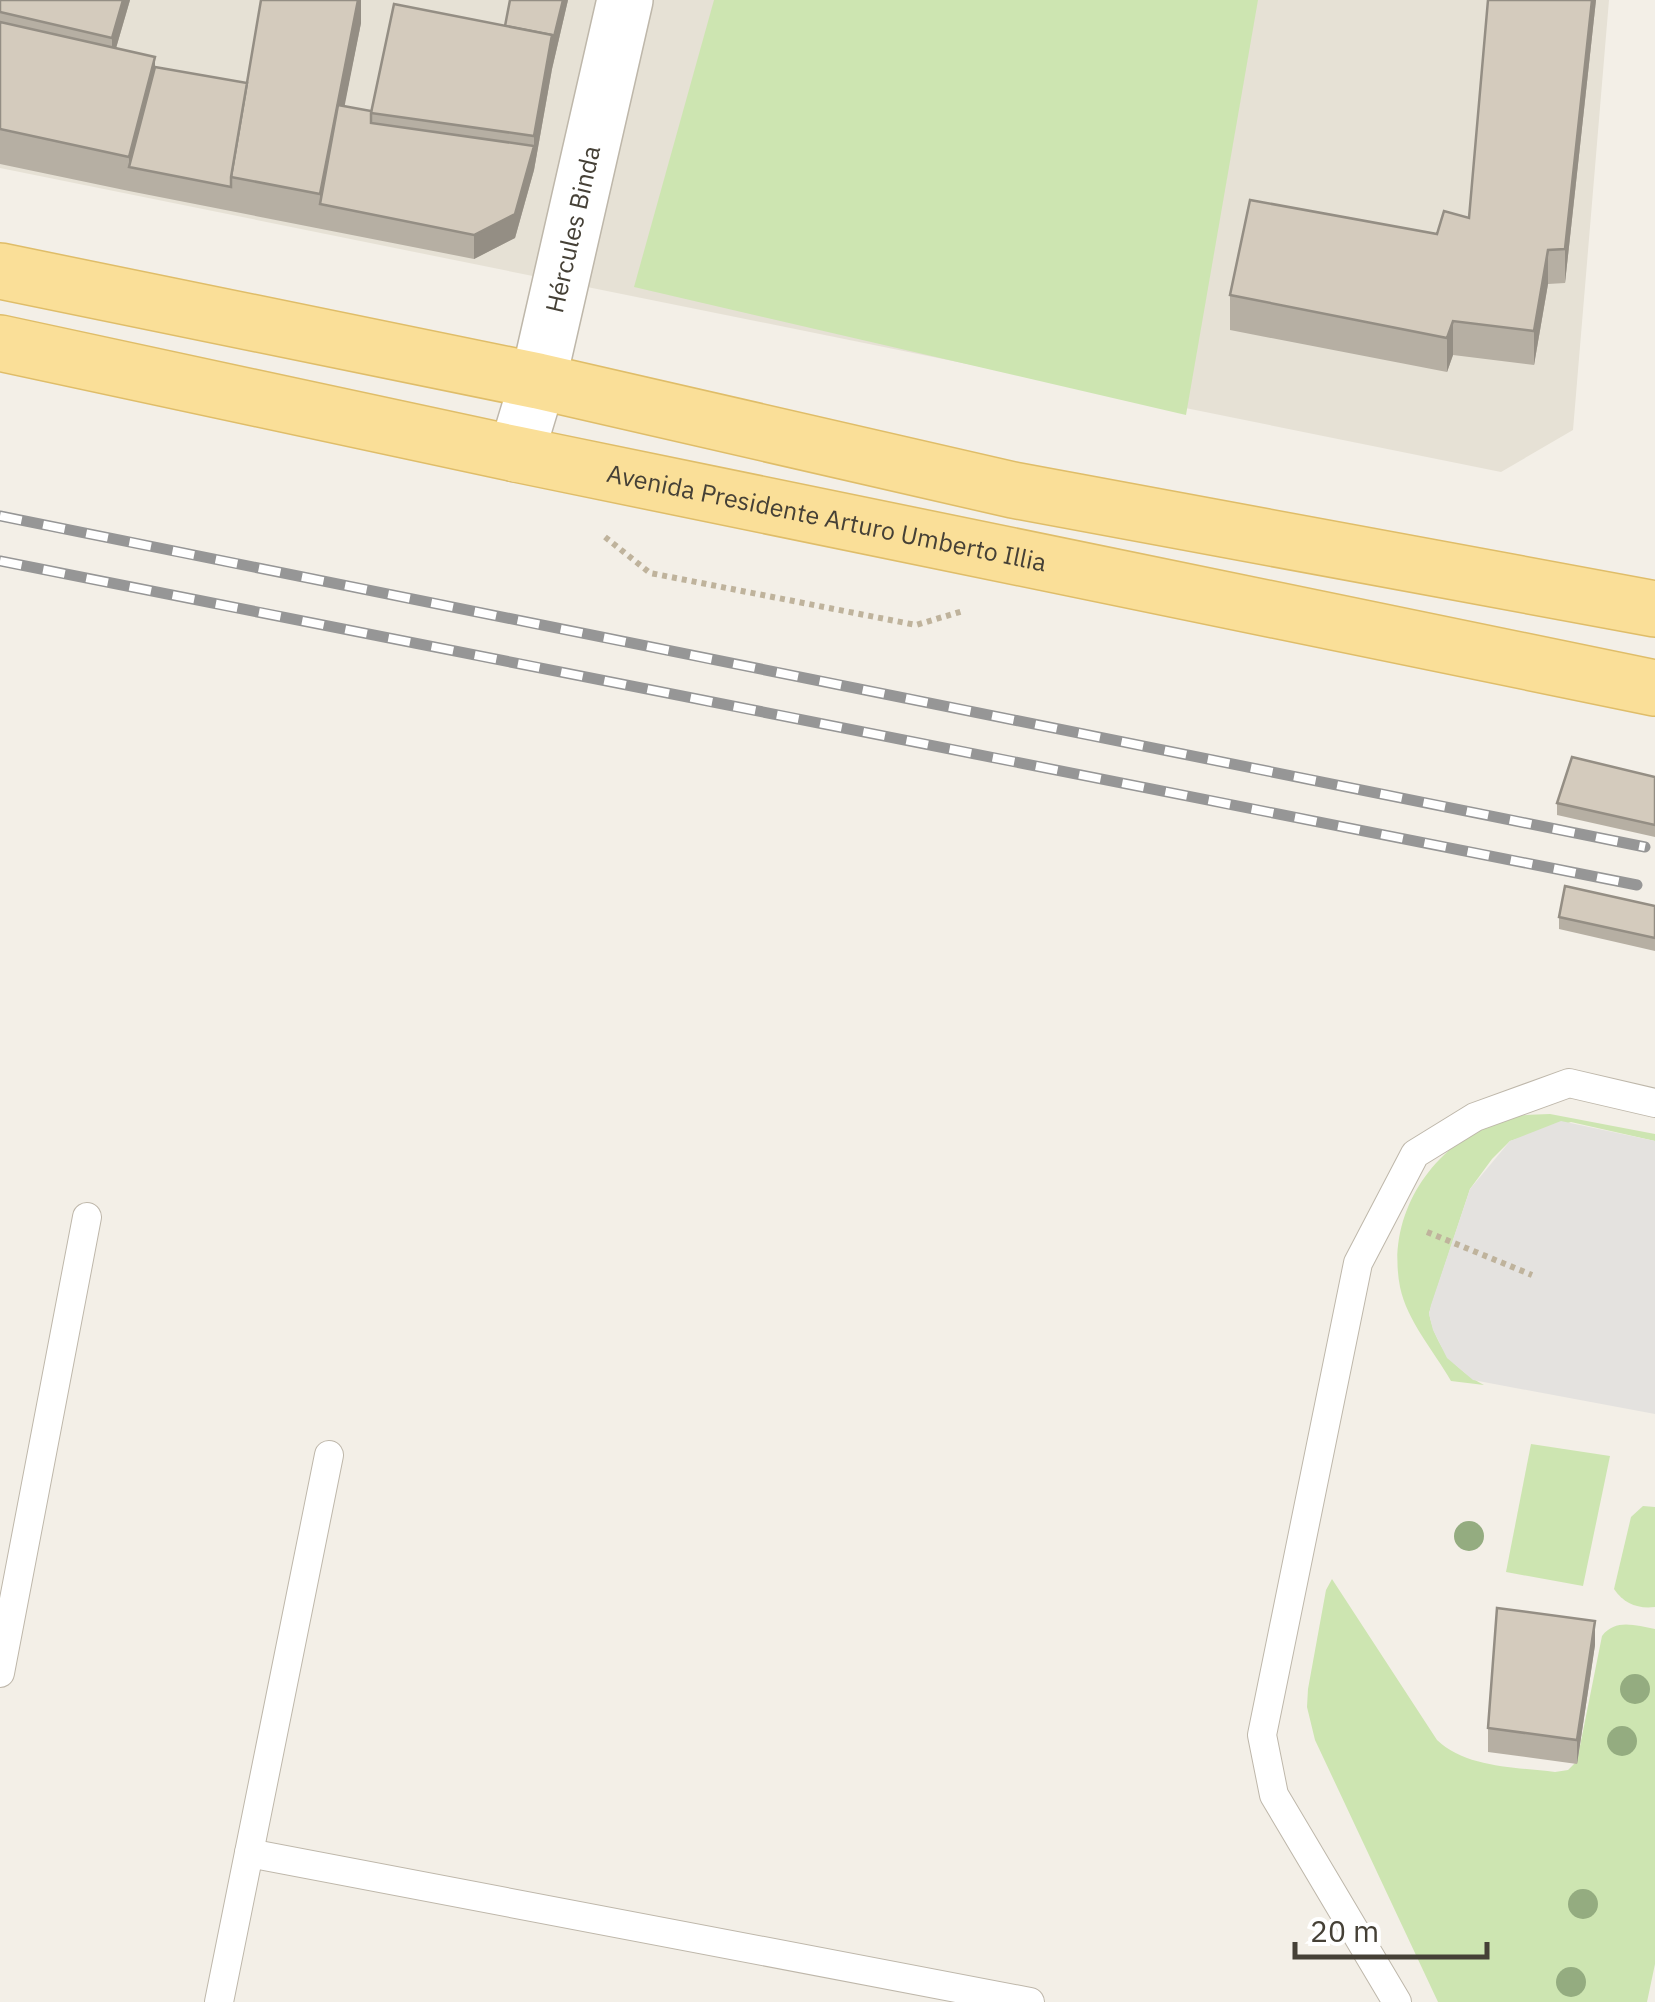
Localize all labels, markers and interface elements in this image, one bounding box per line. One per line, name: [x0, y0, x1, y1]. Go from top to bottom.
street label: Hércules Binda: [537, 142, 607, 316]
street label: Avenida Presidente Arturo Umberto Illia: [604, 456, 1049, 579]
scale bar: [1295, 1897, 1488, 1959]
text: 20 m: [1310, 1911, 1379, 1950]

